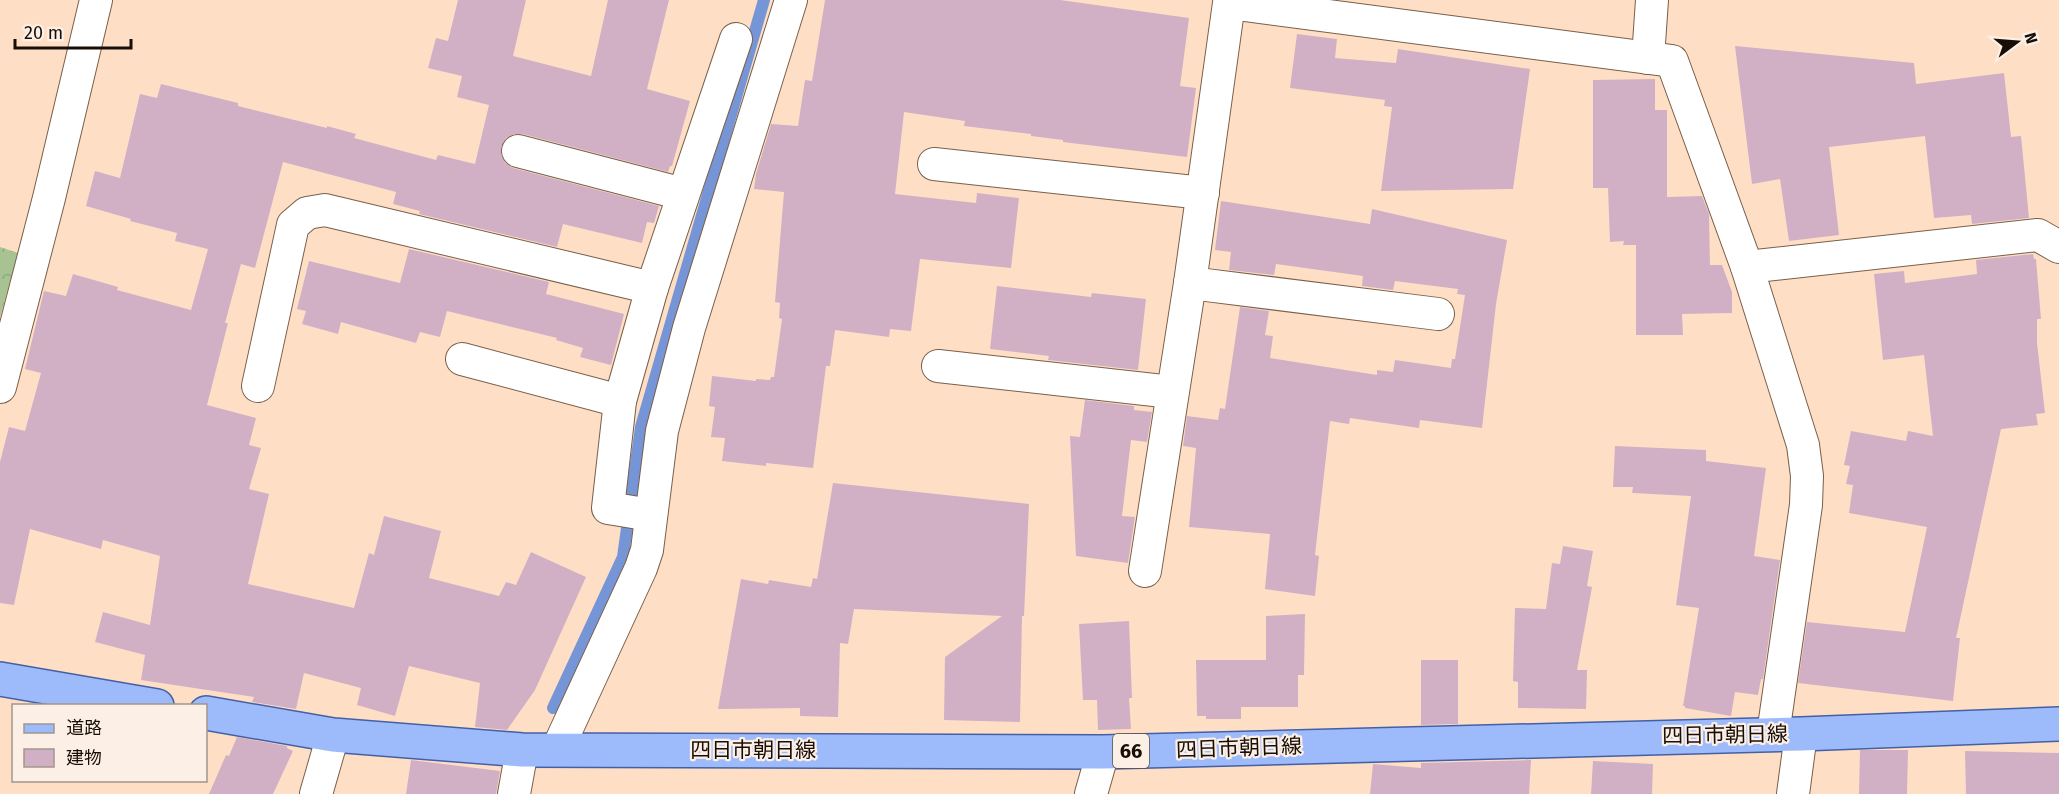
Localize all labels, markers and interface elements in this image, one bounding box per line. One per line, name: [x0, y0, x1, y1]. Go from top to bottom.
scale bar: [15, 12, 130, 50]
north arrow: [1987, 12, 2047, 72]
text: 20 m: [24, 22, 63, 44]
text: N: [2020, 30, 2042, 46]
legend: [12, 704, 207, 782]
text: 道路: [66, 717, 102, 739]
street label: 四日市朝日線: [1662, 721, 1788, 749]
street label: 四日市朝日線: [1176, 733, 1302, 763]
road number: 66: [1113, 734, 1149, 768]
street label: 四日市朝日線: [690, 737, 816, 763]
text: 建物: [66, 747, 102, 769]

